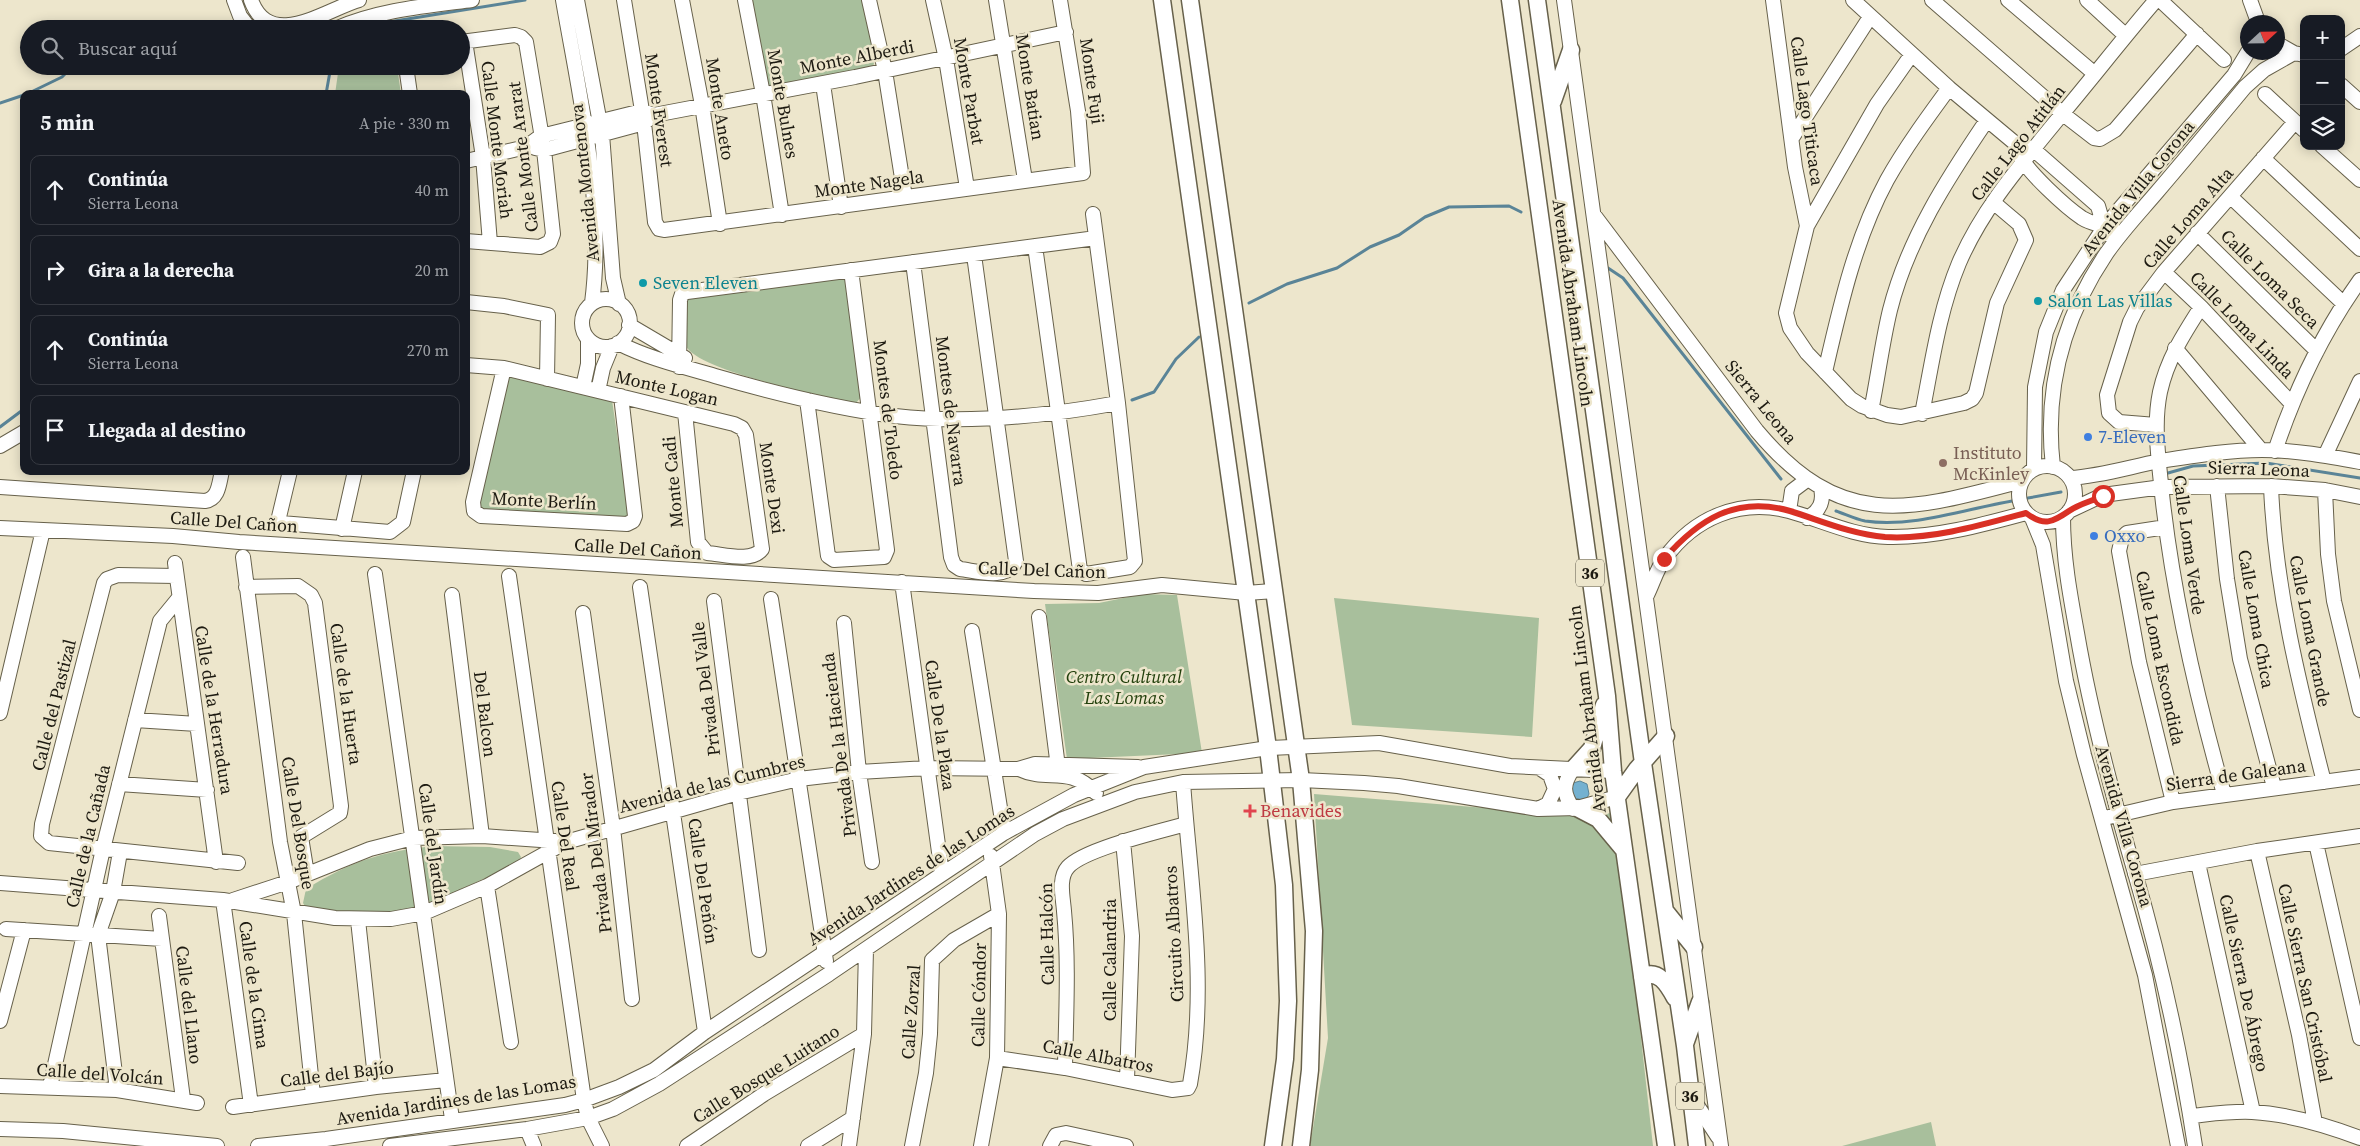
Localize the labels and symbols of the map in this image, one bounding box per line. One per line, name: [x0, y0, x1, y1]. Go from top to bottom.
north arrow: [2240, 15, 2285, 60]
street label: Monte Batian: [1010, 32, 1051, 142]
street label: Monte Alberdi: [798, 33, 916, 80]
street label: Monte Parbat: [948, 35, 991, 147]
street label: Calle Lago Titicaca: [1785, 35, 1830, 188]
street label: Monte Fuji: [1074, 36, 1111, 126]
street label: Monte Bulnes: [762, 47, 805, 161]
street label: Monte Everest: [639, 52, 680, 168]
street label: Monte Aneto: [700, 56, 741, 162]
street label: Calle Monte Moriah: [475, 59, 520, 221]
street label: Calle Lago Atitlán: [1964, 79, 2071, 206]
street label: Calle Monte Ararat: [501, 80, 544, 234]
street label: Avenida Montenova: [564, 102, 605, 263]
street label: Avenida Villa Corona: [2075, 114, 2201, 261]
street label: Calle Loma Alta: [2136, 161, 2239, 274]
street label: Monte Nagela: [813, 163, 926, 204]
street label: Avenida Abraham Lincoln: [1547, 197, 1600, 408]
street label: Calle Loma Seca: [2215, 223, 2326, 334]
street label: Calle Loma Linda: [2184, 265, 2301, 385]
place label: Seven Eleven: [653, 270, 758, 295]
marker: Seven Eleven: [637, 277, 649, 289]
place label: Salón Las Villas: [2048, 288, 2173, 313]
marker: Salón Las Villas: [2032, 295, 2044, 307]
street label: Montes de Navarra: [930, 334, 973, 488]
street label: Montes de Toledo: [868, 339, 909, 481]
street label: Sierra Leona: [1720, 354, 1804, 450]
street label: Monte Logan: [613, 363, 721, 412]
place label: 7-Eleven: [2098, 424, 2167, 449]
marker: 7-Eleven: [2082, 431, 2094, 443]
street label: Monte Cadi: [656, 435, 689, 529]
street label: Monte Dexi: [754, 440, 791, 536]
place label: Instituto McKinley: [1953, 440, 2030, 486]
street label: Sierra Leona: [2208, 454, 2311, 483]
marker: Instituto McKinley: [1937, 457, 1949, 469]
street label: Calle Loma Verde: [2167, 473, 2212, 617]
street label: Monte Berlín: [491, 485, 597, 516]
route start: [2092, 485, 2115, 508]
street label: Calle Del Cañon: [169, 505, 299, 538]
place label: Oxxo: [2104, 523, 2145, 548]
marker: Oxxo: [2088, 530, 2100, 542]
street label: Calle Del Cañon: [573, 532, 703, 565]
route end: [1653, 548, 1676, 571]
street label: Calle Loma Chica: [2232, 548, 2281, 691]
street label: Calle Loma Grande: [2284, 553, 2337, 709]
street label: Calle Del Cañon: [978, 555, 1107, 584]
road number: 36: [1576, 560, 1604, 586]
street label: Calle Loma Escondida: [2130, 568, 2191, 748]
street label: Avenida Abraham Lincoln: [1561, 604, 1612, 815]
street label: Calle de la Huerta: [324, 621, 369, 767]
street label: Privada Del Valle: [685, 621, 726, 758]
street label: Calle de la Herradura: [189, 623, 240, 797]
street label: Calle del Pastizal: [25, 636, 82, 773]
street label: Privada De la Hacienda: [815, 651, 862, 839]
street label: Calle De la Plaza: [919, 658, 962, 793]
park label: Centro Cultural Las Lomas: [1066, 664, 1182, 710]
street label: Del Balcon: [468, 669, 503, 759]
street label: Avenida Villa Corona: [2089, 742, 2160, 911]
street label: Avenida de las Cumbres: [616, 748, 808, 819]
street label: Sierra de Galeana: [2165, 752, 2308, 797]
street label: Calle Del Bosque: [276, 755, 321, 891]
street label: Calle de la Cañada: [59, 761, 116, 910]
street label: Privada Del Mirador: [573, 771, 618, 935]
street label: Calle Del Real: [545, 779, 586, 893]
street label: Calle del Jardín: [413, 781, 454, 906]
street label: Avenida Jardines de las Lomas: [802, 798, 1019, 951]
place label: Benavides: [1260, 798, 1342, 823]
marker: Benavides: [1244, 805, 1256, 817]
street label: Calle Del Peñón: [682, 816, 725, 946]
street label: Circuito Albatros: [1157, 865, 1190, 1003]
street label: Calle Sierra San Cristóbal: [2272, 881, 2339, 1085]
street label: Calle Halcón: [1033, 882, 1060, 985]
street label: Calle Sierra De Ábrego: [2213, 892, 2276, 1074]
street label: Calle Calandria: [1097, 898, 1122, 1021]
street label: Calle de la Cima: [233, 919, 276, 1051]
street label: Calle Cóndor: [965, 942, 992, 1047]
street label: Calle del Llano: [170, 944, 209, 1066]
street label: Calle Zorzal: [895, 964, 926, 1060]
street label: Calle Bosque Luitano: [687, 1018, 844, 1129]
street label: Calle Albatros: [1041, 1033, 1156, 1079]
street label: Calle del Bajío: [279, 1054, 395, 1093]
street label: Calle del Volcán: [36, 1057, 165, 1090]
street label: Avenida Jardines de las Lomas: [334, 1068, 578, 1131]
road number: 36: [1676, 1082, 1704, 1110]

